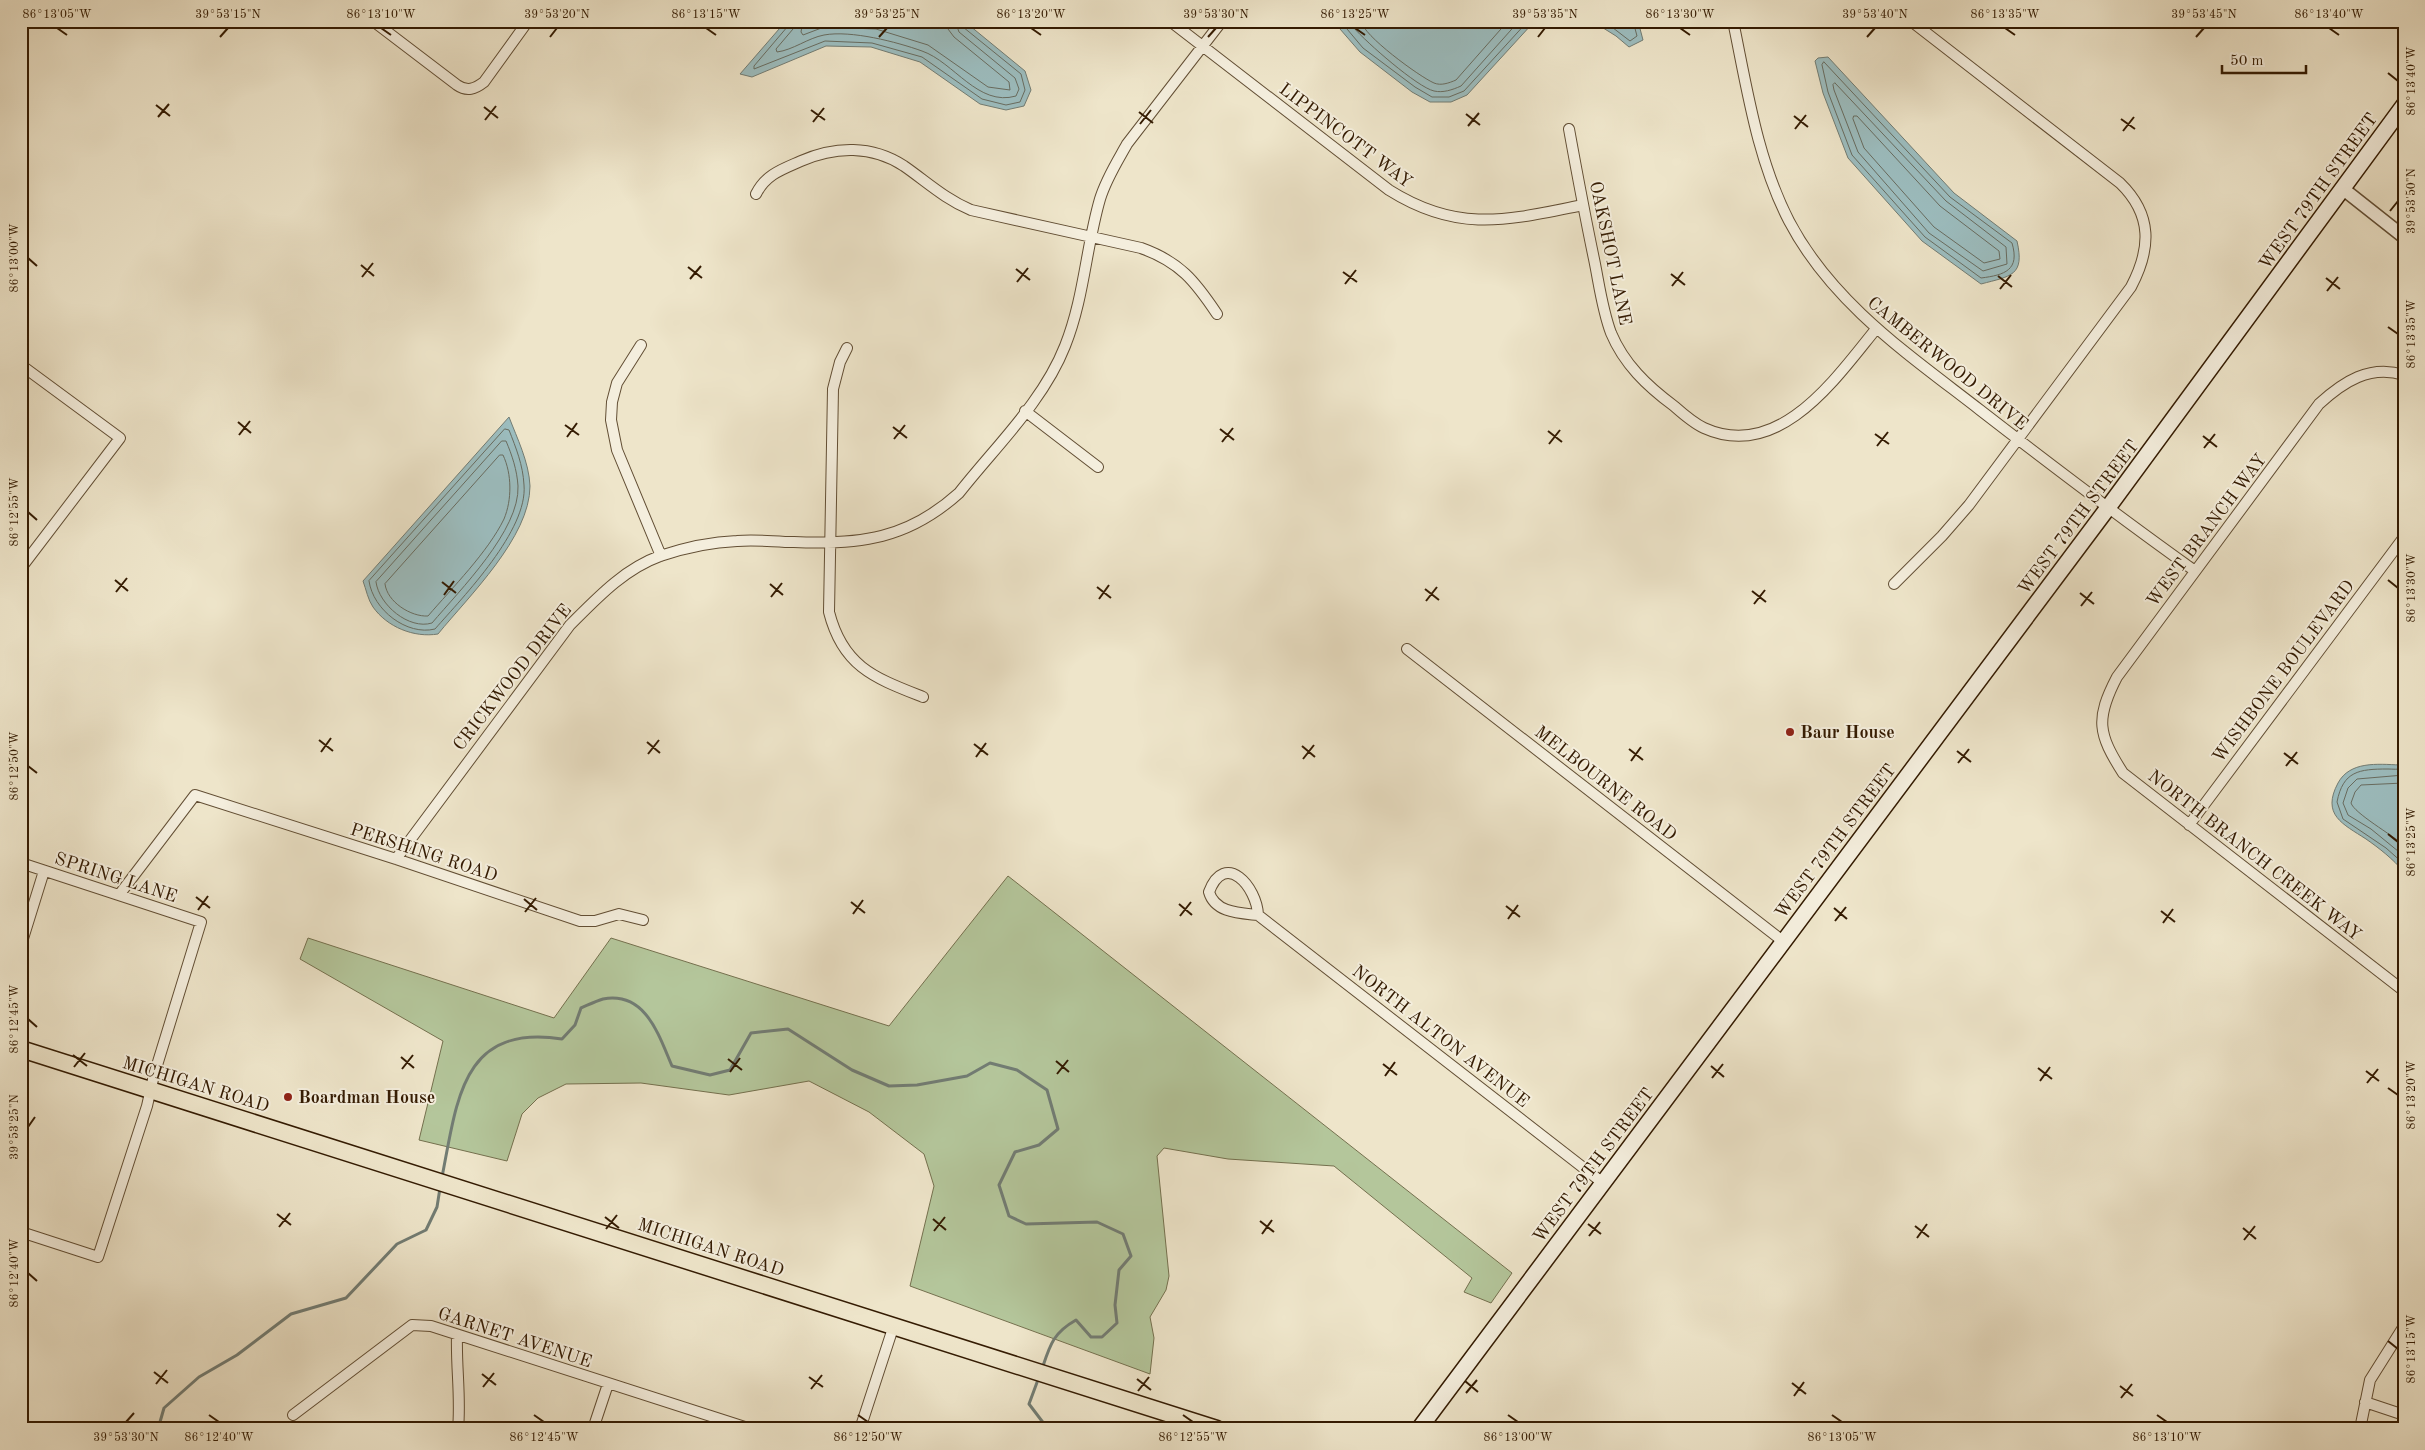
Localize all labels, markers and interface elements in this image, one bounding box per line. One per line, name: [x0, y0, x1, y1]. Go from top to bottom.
text: 86°13'05"W: [22, 8, 92, 21]
text: 39°53'15"N: [195, 8, 261, 21]
text: 39°53'20"N: [524, 8, 590, 21]
text: 86°13'15"W: [671, 8, 741, 21]
text: 39°53'25"N: [854, 8, 920, 21]
text: 39°53'30"N: [1183, 8, 1249, 21]
text: 86°13'25"W: [1320, 8, 1390, 21]
text: 39°53'35"N: [1512, 8, 1578, 21]
text: 39°53'40"N: [1842, 8, 1908, 21]
text: 86°13'35"W: [1970, 8, 2040, 21]
text: 39°53'45"N: [2171, 8, 2237, 21]
text: 86°13'10"W: [346, 9, 416, 21]
text: 86°13'20"W: [996, 9, 1066, 21]
text: 86°13'30"W: [1645, 9, 1715, 21]
text: 86°13'40"W: [2294, 9, 2364, 21]
scale bar: [2222, 42, 2306, 74]
text: 86°13'40"W: [2406, 46, 2418, 116]
text: 50 m: [2230, 54, 2264, 69]
street label: LIPPINCOTT WAY: [1276, 80, 1415, 192]
street label: WEST 79TH STREET: [2256, 110, 2381, 273]
text: 39°53'50"N: [2405, 168, 2418, 234]
street label: OAKSHOT LANE: [1586, 180, 1634, 327]
text: 86°13'00"W: [9, 223, 21, 293]
street label: CAMBERWOOD DRIVE: [1864, 294, 2031, 434]
text: 86°13'35"W: [2405, 299, 2418, 369]
street label: WEST 79TH STREET: [2015, 437, 2143, 598]
street label: WEST BRANCH WAY: [2144, 451, 2270, 610]
text: 86°12'55"W: [8, 477, 21, 547]
text: 86°13'30"W: [2406, 553, 2418, 623]
street label: WISHBONE BOULEVARD: [2209, 577, 2358, 766]
street label: CRICKWOOD DRIVE: [450, 601, 575, 754]
street label: MELBOURNE ROAD: [1531, 723, 1680, 845]
place label: Baur House: [1800, 724, 1895, 742]
marker: Baur House: [1784, 726, 1796, 738]
text: 86°12'50"W: [8, 731, 21, 801]
street label: WEST 79TH STREET: [1772, 761, 1900, 922]
street label: NORTH BRANCH CREEK WAY: [2144, 767, 2364, 945]
text: 86°13'25"W: [2405, 807, 2418, 877]
street label: PERSHING ROAD: [348, 821, 500, 885]
street label: SPRING LANE: [52, 850, 179, 906]
street label: NORTH ALTON AVENUE: [1349, 962, 1532, 1111]
text: 86°12'45"W: [8, 984, 21, 1054]
street label: MICHIGAN ROAD: [120, 1054, 271, 1116]
text: 86°13'20"W: [2406, 1060, 2418, 1130]
street label: WEST 79TH STREET: [1530, 1085, 1658, 1246]
place label: Boardman House: [298, 1089, 435, 1107]
marker: Boardman House: [282, 1091, 294, 1103]
text: 39°53'25"N: [8, 1094, 21, 1160]
street label: MICHIGAN ROAD: [635, 1216, 786, 1280]
text: 86°12'40"W: [9, 1238, 21, 1308]
street label: GARNET AVENUE: [436, 1305, 594, 1371]
text: 86°13'15"W: [2405, 1314, 2418, 1384]
text: 39°53'30"N: [93, 1431, 159, 1444]
text: 86°12'45"W: [509, 1431, 579, 1444]
text: 86°12'50"W: [833, 1431, 903, 1444]
text: 86°12'55"W: [1158, 1431, 1228, 1444]
text: 86°13'05"W: [1807, 1431, 1877, 1444]
text: 86°12'40"W: [184, 1432, 254, 1444]
text: 86°13'00"W: [1483, 1432, 1553, 1444]
text: 86°13'10"W: [2132, 1432, 2202, 1444]

